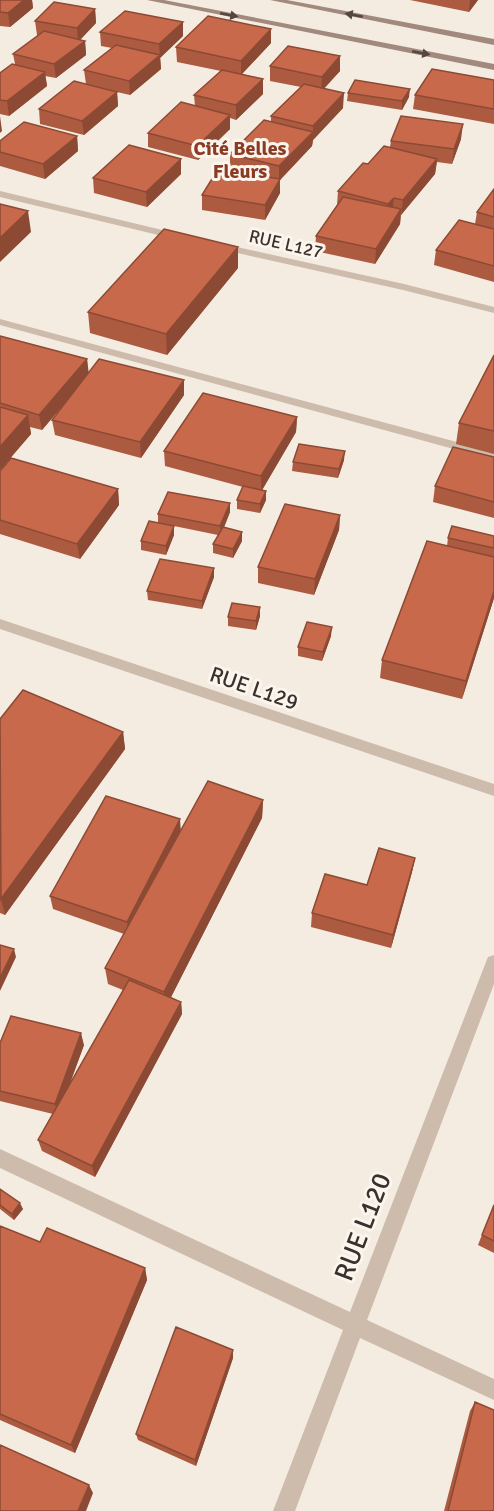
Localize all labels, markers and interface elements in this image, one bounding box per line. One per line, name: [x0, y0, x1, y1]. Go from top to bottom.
one-way arrow: [344, 10, 363, 19]
one-way arrow: [220, 11, 239, 20]
one-way arrow: [411, 49, 430, 58]
district label: Cité Belles Fleurs: [194, 136, 287, 184]
street label: RUE L127: [247, 225, 325, 263]
street label: RUE L129: [206, 660, 302, 716]
street label: RUE L120: [327, 1168, 399, 1286]

